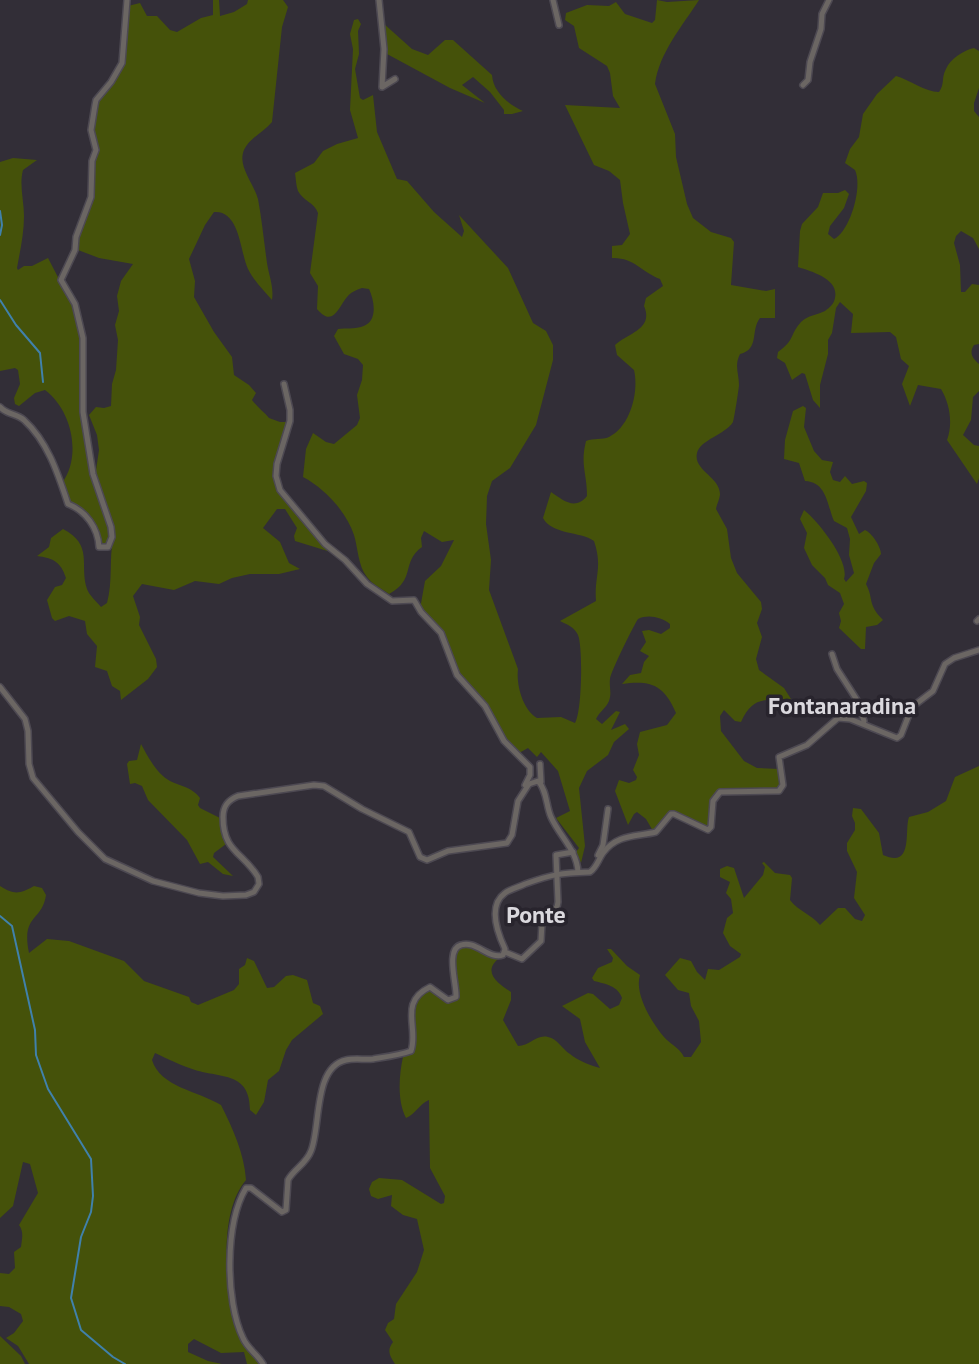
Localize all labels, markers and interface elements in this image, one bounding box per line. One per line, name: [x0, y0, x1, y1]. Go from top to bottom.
district label: Fontanaradina: [768, 690, 916, 721]
district label: Ponte: [506, 899, 566, 930]

